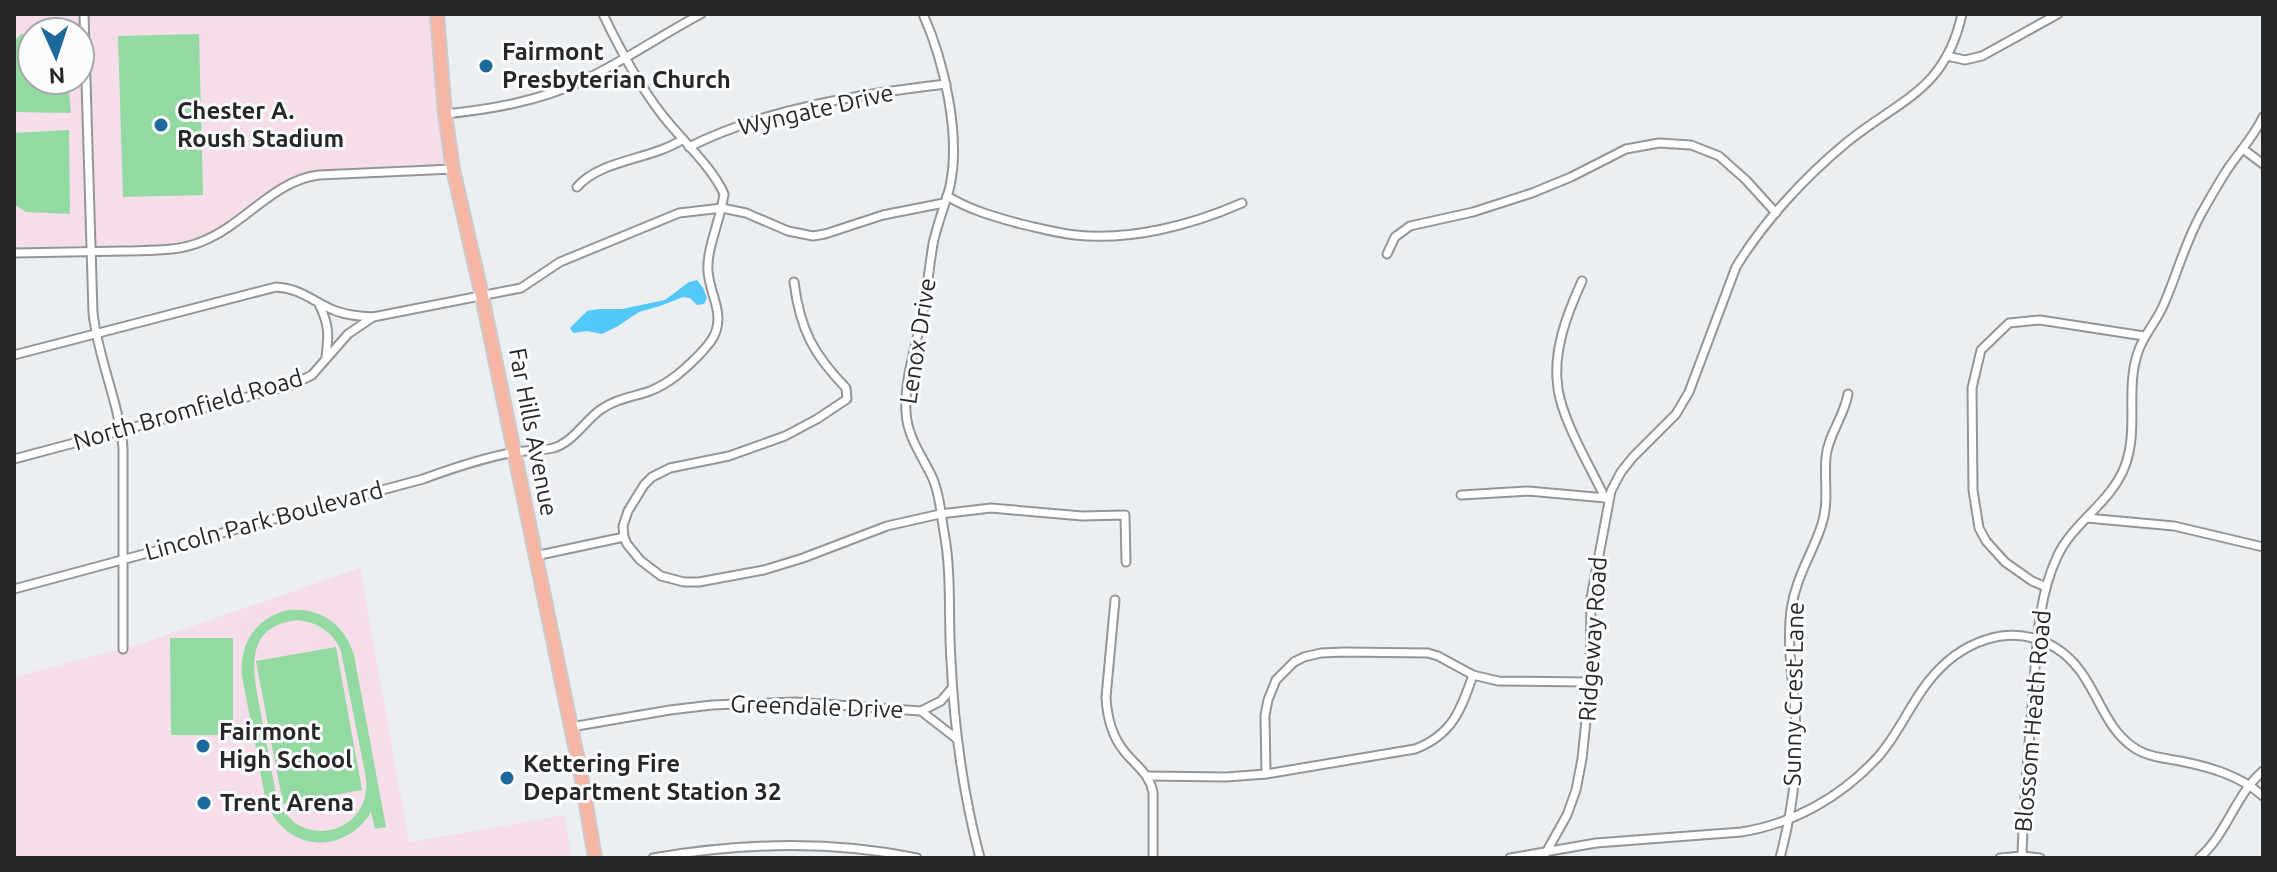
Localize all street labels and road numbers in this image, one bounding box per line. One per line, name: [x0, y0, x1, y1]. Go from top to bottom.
street label: Wyngate Drive: [736, 79, 896, 140]
street label: Lenox Drive: [894, 276, 941, 406]
street label: Far Hills Avenue: [504, 346, 563, 518]
street label: North Bromfield Road: [70, 364, 306, 455]
street label: Lincoln Park Boulevard: [142, 476, 386, 565]
street label: Ridgeway Road: [1573, 556, 1612, 722]
street label: Sunny Crest Lane: [1778, 602, 1809, 786]
street label: Blossom Heath Road: [2009, 609, 2056, 833]
street label: Greendale Drive: [730, 690, 904, 723]

